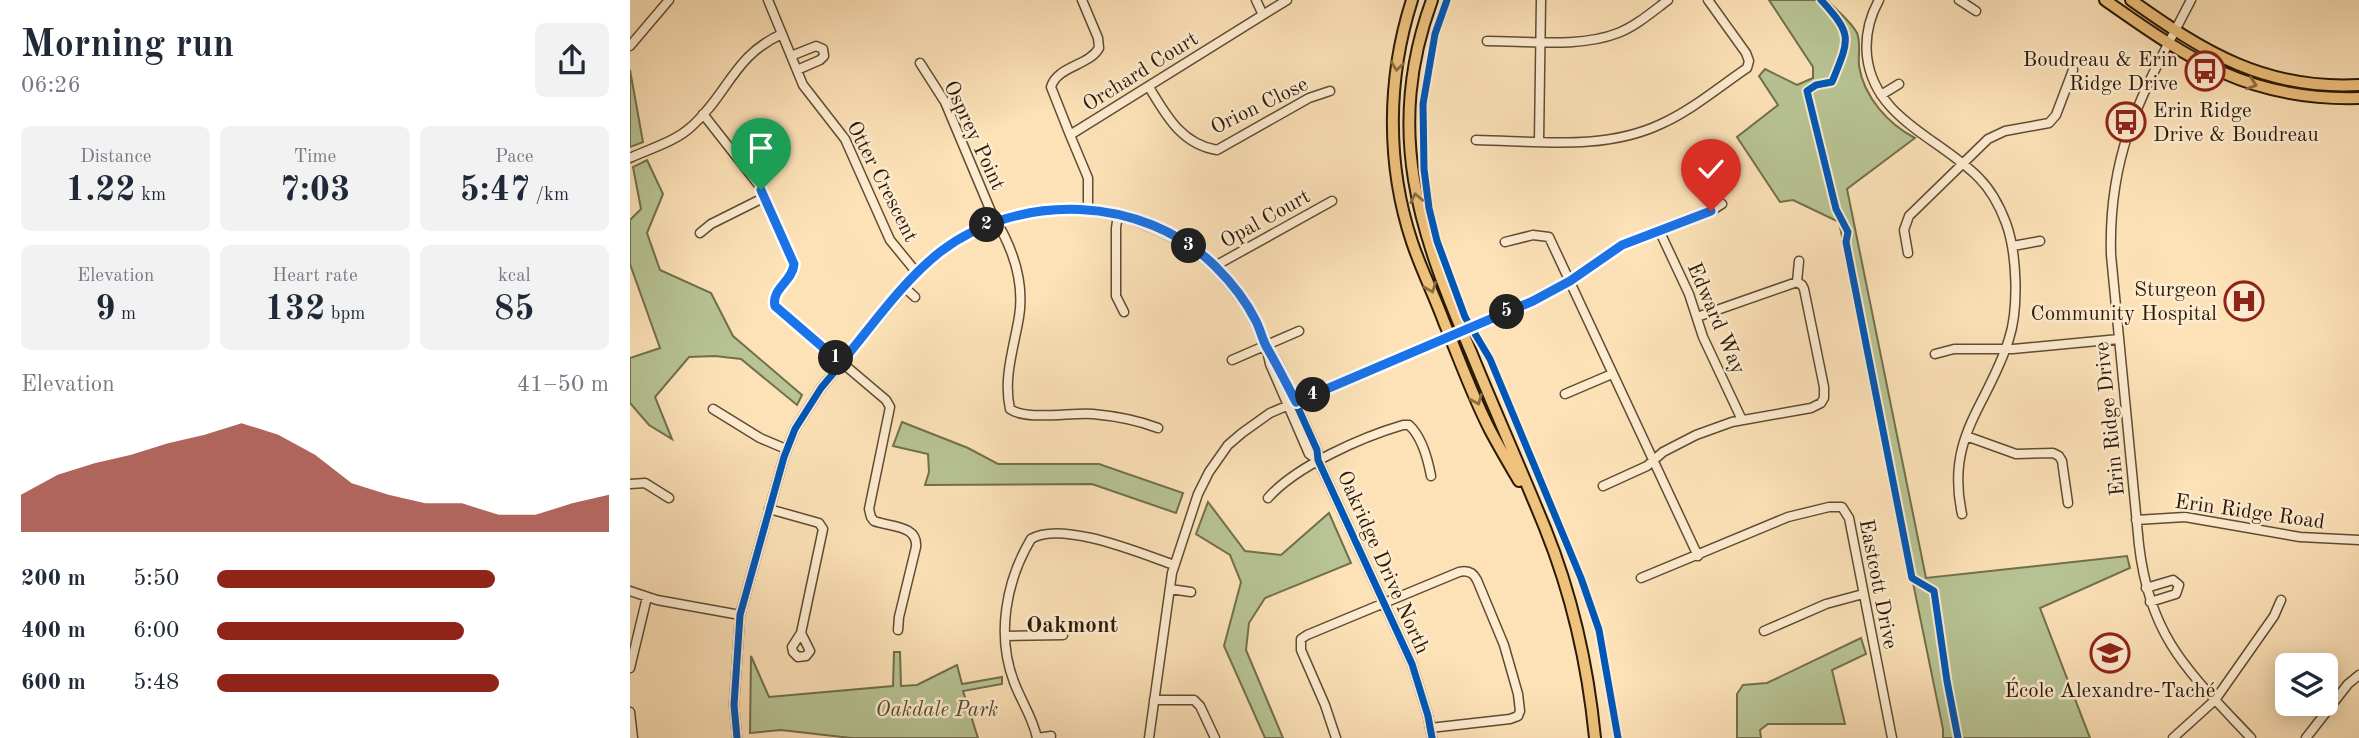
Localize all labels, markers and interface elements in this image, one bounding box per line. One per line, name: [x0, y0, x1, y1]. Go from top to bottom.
button: share: [535, 23, 609, 97]
text: Morning run: [21, 27, 234, 65]
street label: Orchard Court: [1080, 29, 1202, 116]
place label: Boudreau & Erin Ridge Drive: [2023, 50, 2178, 95]
bus stop icon: Boudreau & Erin Ridge Drive: [2184, 50, 2226, 92]
one-way arrow: [1390, 61, 1405, 72]
text: 06:26: [21, 74, 81, 97]
street label: Orion Close: [1208, 74, 1312, 139]
one-way arrow: [2245, 76, 2258, 90]
street label: Osprey Point: [939, 78, 1008, 194]
bus stop icon: Erin Ridge Drive & Boudreau: [2105, 101, 2147, 143]
place label: Erin Ridge Drive & Boudreau: [2153, 101, 2319, 146]
pin: [731, 118, 791, 190]
street label: Otter Crescent: [842, 118, 921, 245]
icon: arrive: [742, 129, 780, 167]
pin: [1681, 139, 1741, 211]
text: Distance: [80, 148, 151, 167]
text: Time: [294, 148, 336, 167]
text: Pace: [495, 148, 534, 167]
icon: check: [1692, 150, 1730, 188]
text: 1.22: [65, 173, 136, 208]
text: 7:03: [280, 173, 350, 208]
text: 5:47: [460, 173, 530, 208]
text: km: [136, 186, 166, 205]
text: /km: [530, 186, 569, 205]
street label: Opal Court: [1217, 186, 1314, 253]
one-way arrow: [1410, 192, 1425, 204]
pin: 2: [970, 208, 1004, 243]
text: 2: [981, 215, 992, 234]
pin: 3: [1172, 229, 1206, 264]
text: 3: [1183, 236, 1194, 255]
street label: Edward Way: [1683, 260, 1748, 377]
text: Elevation: [77, 267, 154, 286]
text: Heart rate: [272, 267, 358, 286]
text: kcal: [498, 267, 531, 286]
place label: Sturgeon Community Hospital: [2031, 280, 2217, 325]
hospital icon: Sturgeon Community Hospital: [2223, 280, 2265, 322]
one-way arrow: [1422, 282, 1436, 294]
text: 9: [95, 292, 116, 327]
text: 132: [265, 292, 325, 327]
text: 85: [494, 292, 535, 327]
pin: 5: [1490, 294, 1524, 330]
text: 5: [1501, 302, 1512, 321]
text: m: [116, 305, 136, 324]
text: bpm: [325, 305, 365, 324]
pin: 1: [818, 340, 854, 376]
street label: Erin Ridge Drive: [2092, 341, 2129, 497]
text: 1: [830, 348, 841, 367]
text: Elevation: [21, 373, 115, 396]
text: 41–50 m: [517, 373, 609, 396]
pin: 4: [1296, 378, 1330, 412]
text: 4: [1307, 385, 1318, 404]
one-way arrow: [1469, 392, 1483, 405]
street label: Oakridge Drive North: [1333, 468, 1433, 658]
street label: Erin Ridge Road: [2173, 492, 2326, 533]
street label: Eastcott Drive: [1855, 518, 1900, 651]
text: 200 m: [21, 567, 86, 590]
text: 5:50: [133, 567, 179, 590]
district label: Oakmont: [1026, 614, 1118, 637]
text: 400 m: [21, 619, 86, 642]
text: 6:00: [133, 619, 179, 642]
school or university icon: École Alexandre-Taché: [2089, 632, 2131, 674]
map controls: [2275, 653, 2338, 716]
button: layers: [2275, 653, 2338, 716]
text: 600 m: [21, 671, 86, 694]
text: 5:48: [133, 671, 179, 694]
place label: École Alexandre-Taché: [2005, 677, 2215, 702]
park label: Oakdale Park: [876, 700, 998, 721]

